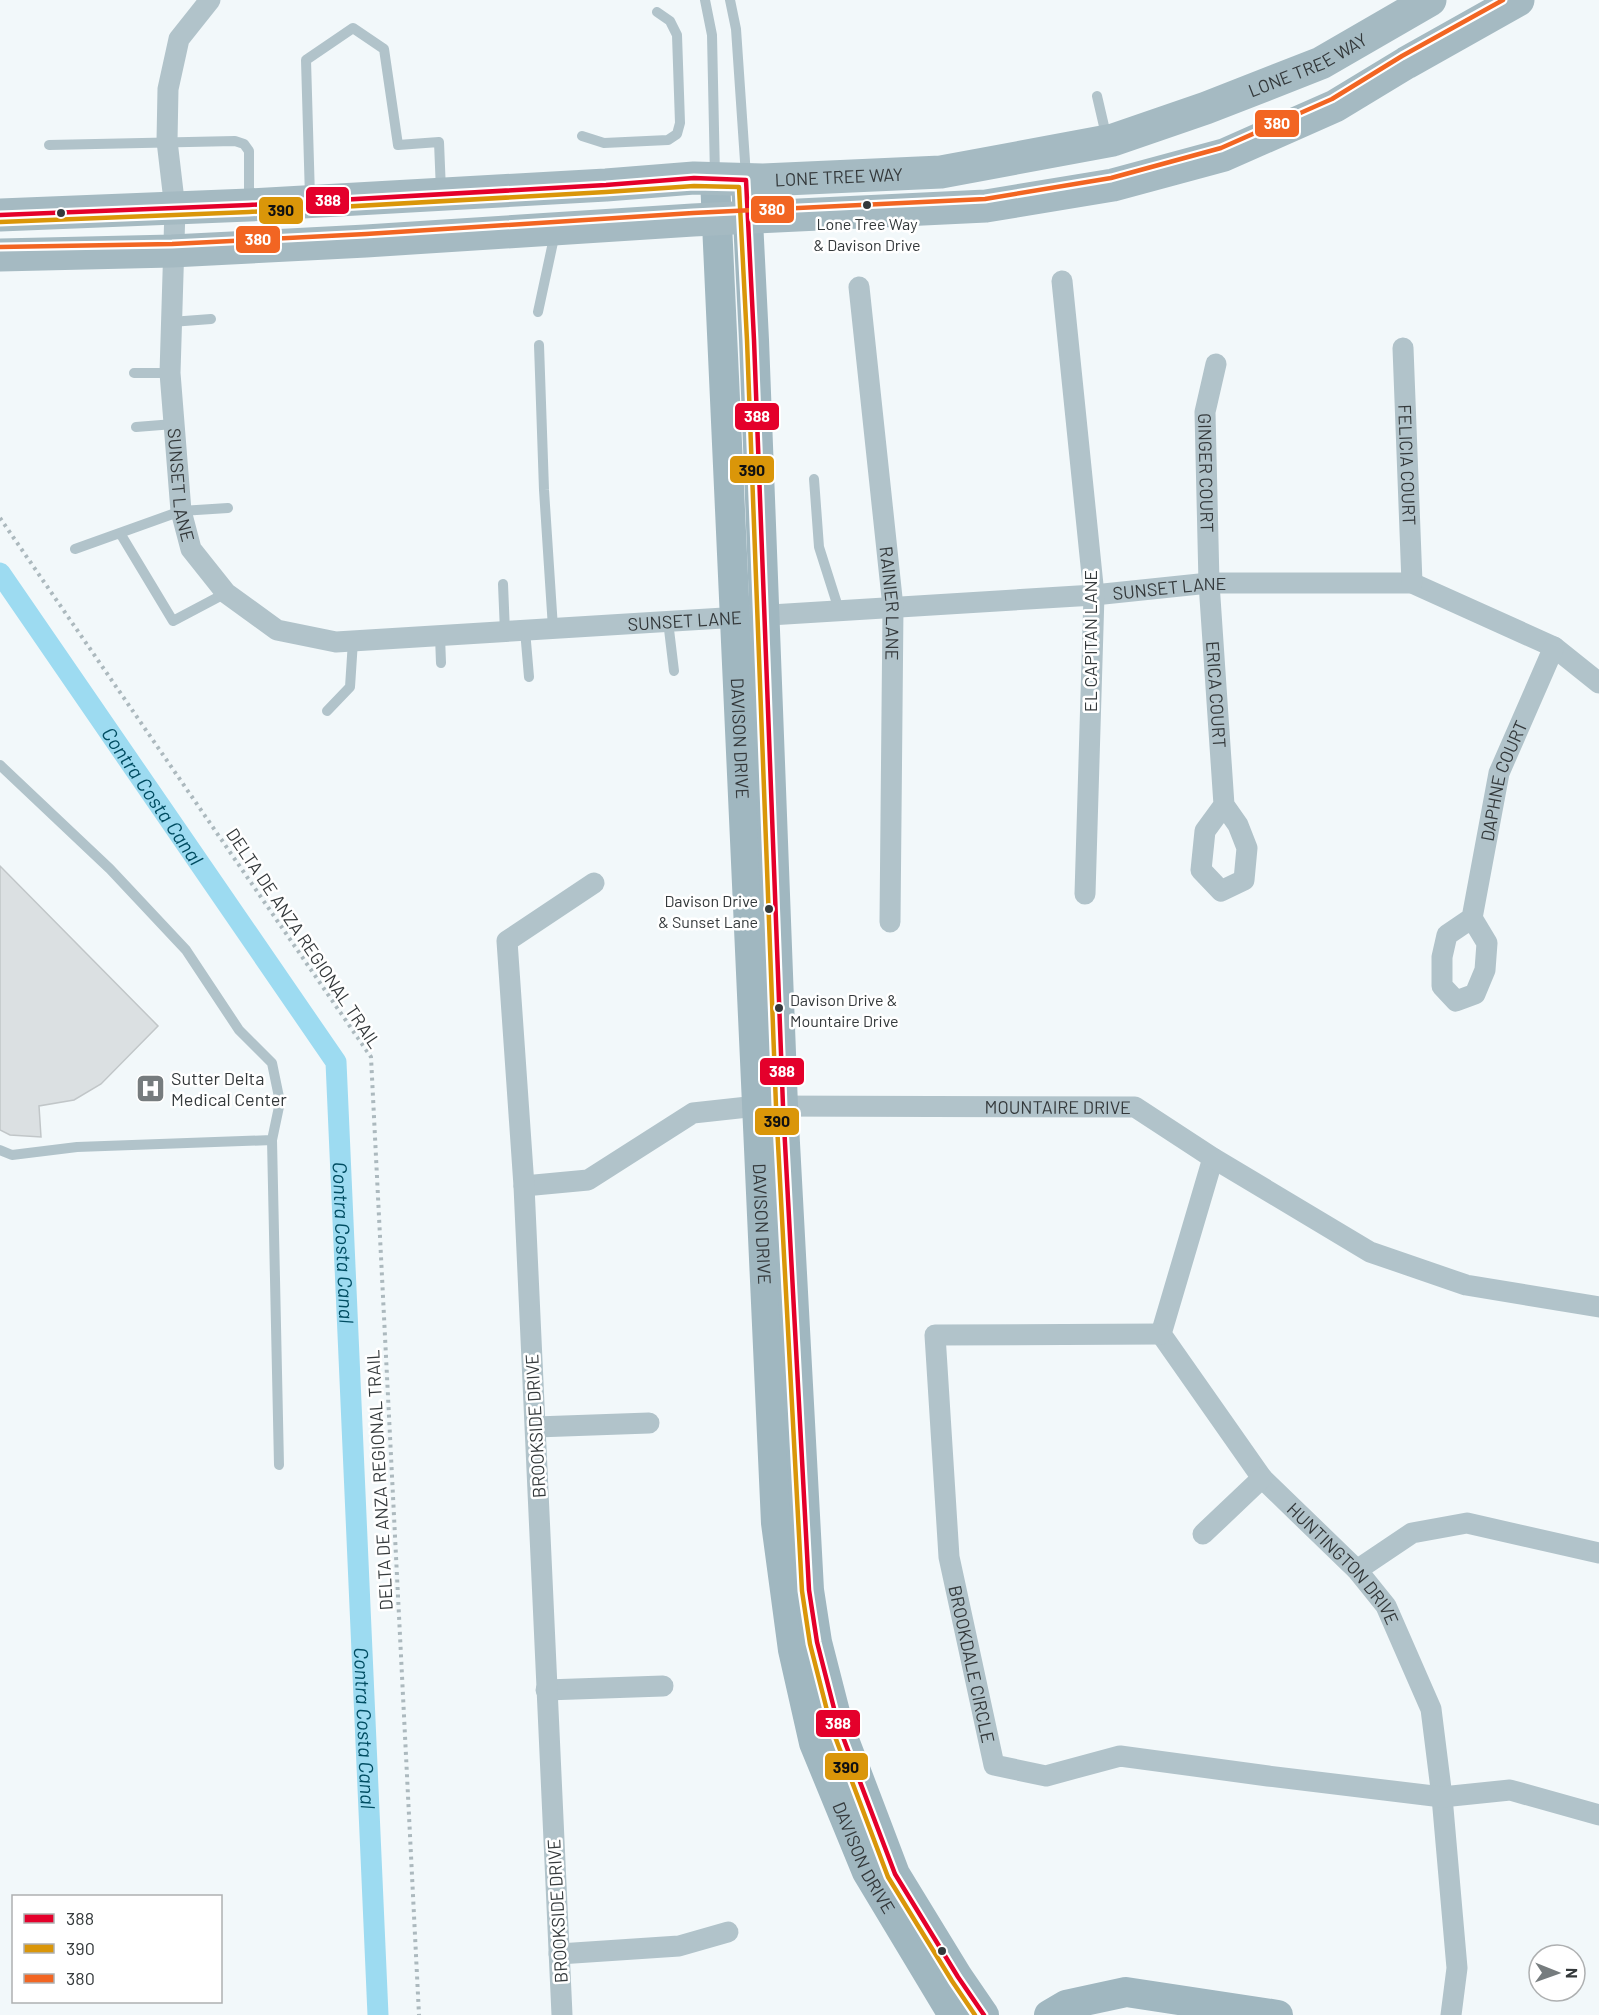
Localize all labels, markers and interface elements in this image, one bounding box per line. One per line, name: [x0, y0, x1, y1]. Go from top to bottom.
street label: LONE TREE WAY: [1245, 28, 1371, 101]
line badge: 380: [1254, 109, 1300, 138]
text: 380: [1264, 113, 1290, 132]
street label: LONE TREE WAY: [774, 163, 904, 190]
line badge: 388: [305, 186, 350, 215]
text: 388: [315, 190, 341, 209]
line badge: 380: [750, 195, 795, 224]
line badge: 390: [258, 196, 304, 225]
text: 380: [759, 199, 785, 218]
marker: Lone Tree Way & Davison Drive: [861, 199, 873, 211]
text: 390: [268, 200, 294, 219]
unlabelled marker: [55, 207, 67, 219]
place label: Lone Tree Way & Davison Drive: [813, 214, 921, 254]
line badge: 380: [235, 225, 281, 254]
text: 380: [245, 229, 271, 248]
line badge: 388: [734, 402, 780, 431]
street label: FELICIA COURT: [1394, 404, 1421, 526]
text: 388: [744, 406, 770, 425]
street label: GINGER COURT: [1194, 413, 1219, 533]
street label: SUNSET LANE: [163, 427, 200, 544]
line badge: 390: [729, 455, 775, 484]
text: 390: [739, 460, 765, 479]
street label: RAINIER LANE: [876, 545, 904, 661]
street label: EL CAPITAN LANE: [1079, 570, 1101, 712]
street label: SUNSET LANE: [1111, 572, 1226, 604]
street label: SUNSET LANE: [627, 606, 742, 635]
street label: ERICA COURT: [1202, 640, 1231, 749]
street label: DAVISON DRIVE: [727, 677, 754, 800]
street label: DAPHNE COURT: [1476, 717, 1532, 843]
water label: Contra Costa Canal: [97, 722, 209, 870]
street label: DELTA DE ANZA REGIONAL TRAIL: [222, 824, 386, 1052]
place label: Davison Drive & Sunset Lane: [658, 891, 758, 931]
marker: Davison Drive & Sunset Lane: [763, 903, 775, 915]
place label: Davison Drive & Mountaire Drive: [790, 990, 899, 1030]
marker: Davison Drive & Mountaire Drive: [773, 1002, 785, 1014]
line badge: 388: [759, 1057, 805, 1086]
text: 388: [769, 1061, 795, 1080]
place label: Sutter Delta Medical Center: [171, 1067, 287, 1110]
hospital icon: Sutter Delta Medical Center: [134, 1072, 166, 1104]
street label: MOUNTAIRE DRIVE: [985, 1096, 1131, 1118]
line badge: 390: [754, 1107, 800, 1136]
text: 390: [764, 1111, 790, 1130]
water label: Contra Costa Canal: [328, 1161, 360, 1325]
street label: DAVISON DRIVE: [749, 1163, 776, 1285]
street label: DELTA DE ANZA REGIONAL TRAIL: [361, 1349, 397, 1611]
street label: BROOKSIDE DRIVE: [520, 1353, 550, 1499]
street label: HUNTINGTON DRIVE: [1283, 1498, 1404, 1628]
street label: BROOKDALE CIRCLE: [944, 1583, 1000, 1745]
water label: Contra Costa Canal: [350, 1647, 381, 1810]
line badge: 388: [815, 1709, 861, 1738]
text: 388: [825, 1713, 851, 1732]
line badge: 390: [824, 1752, 869, 1781]
text: 390: [833, 1757, 859, 1776]
street label: DAVISON DRIVE: [828, 1798, 900, 1918]
street label: BROOKSIDE DRIVE: [542, 1838, 572, 1984]
legend: [12, 1895, 222, 2003]
text: 388: [66, 1907, 94, 1929]
text: 390: [66, 1937, 95, 1959]
north arrow: [1527, 1943, 1587, 2003]
unlabelled marker: [936, 1945, 948, 1957]
text: 380: [66, 1967, 95, 1989]
text: N: [1563, 1968, 1582, 1979]

